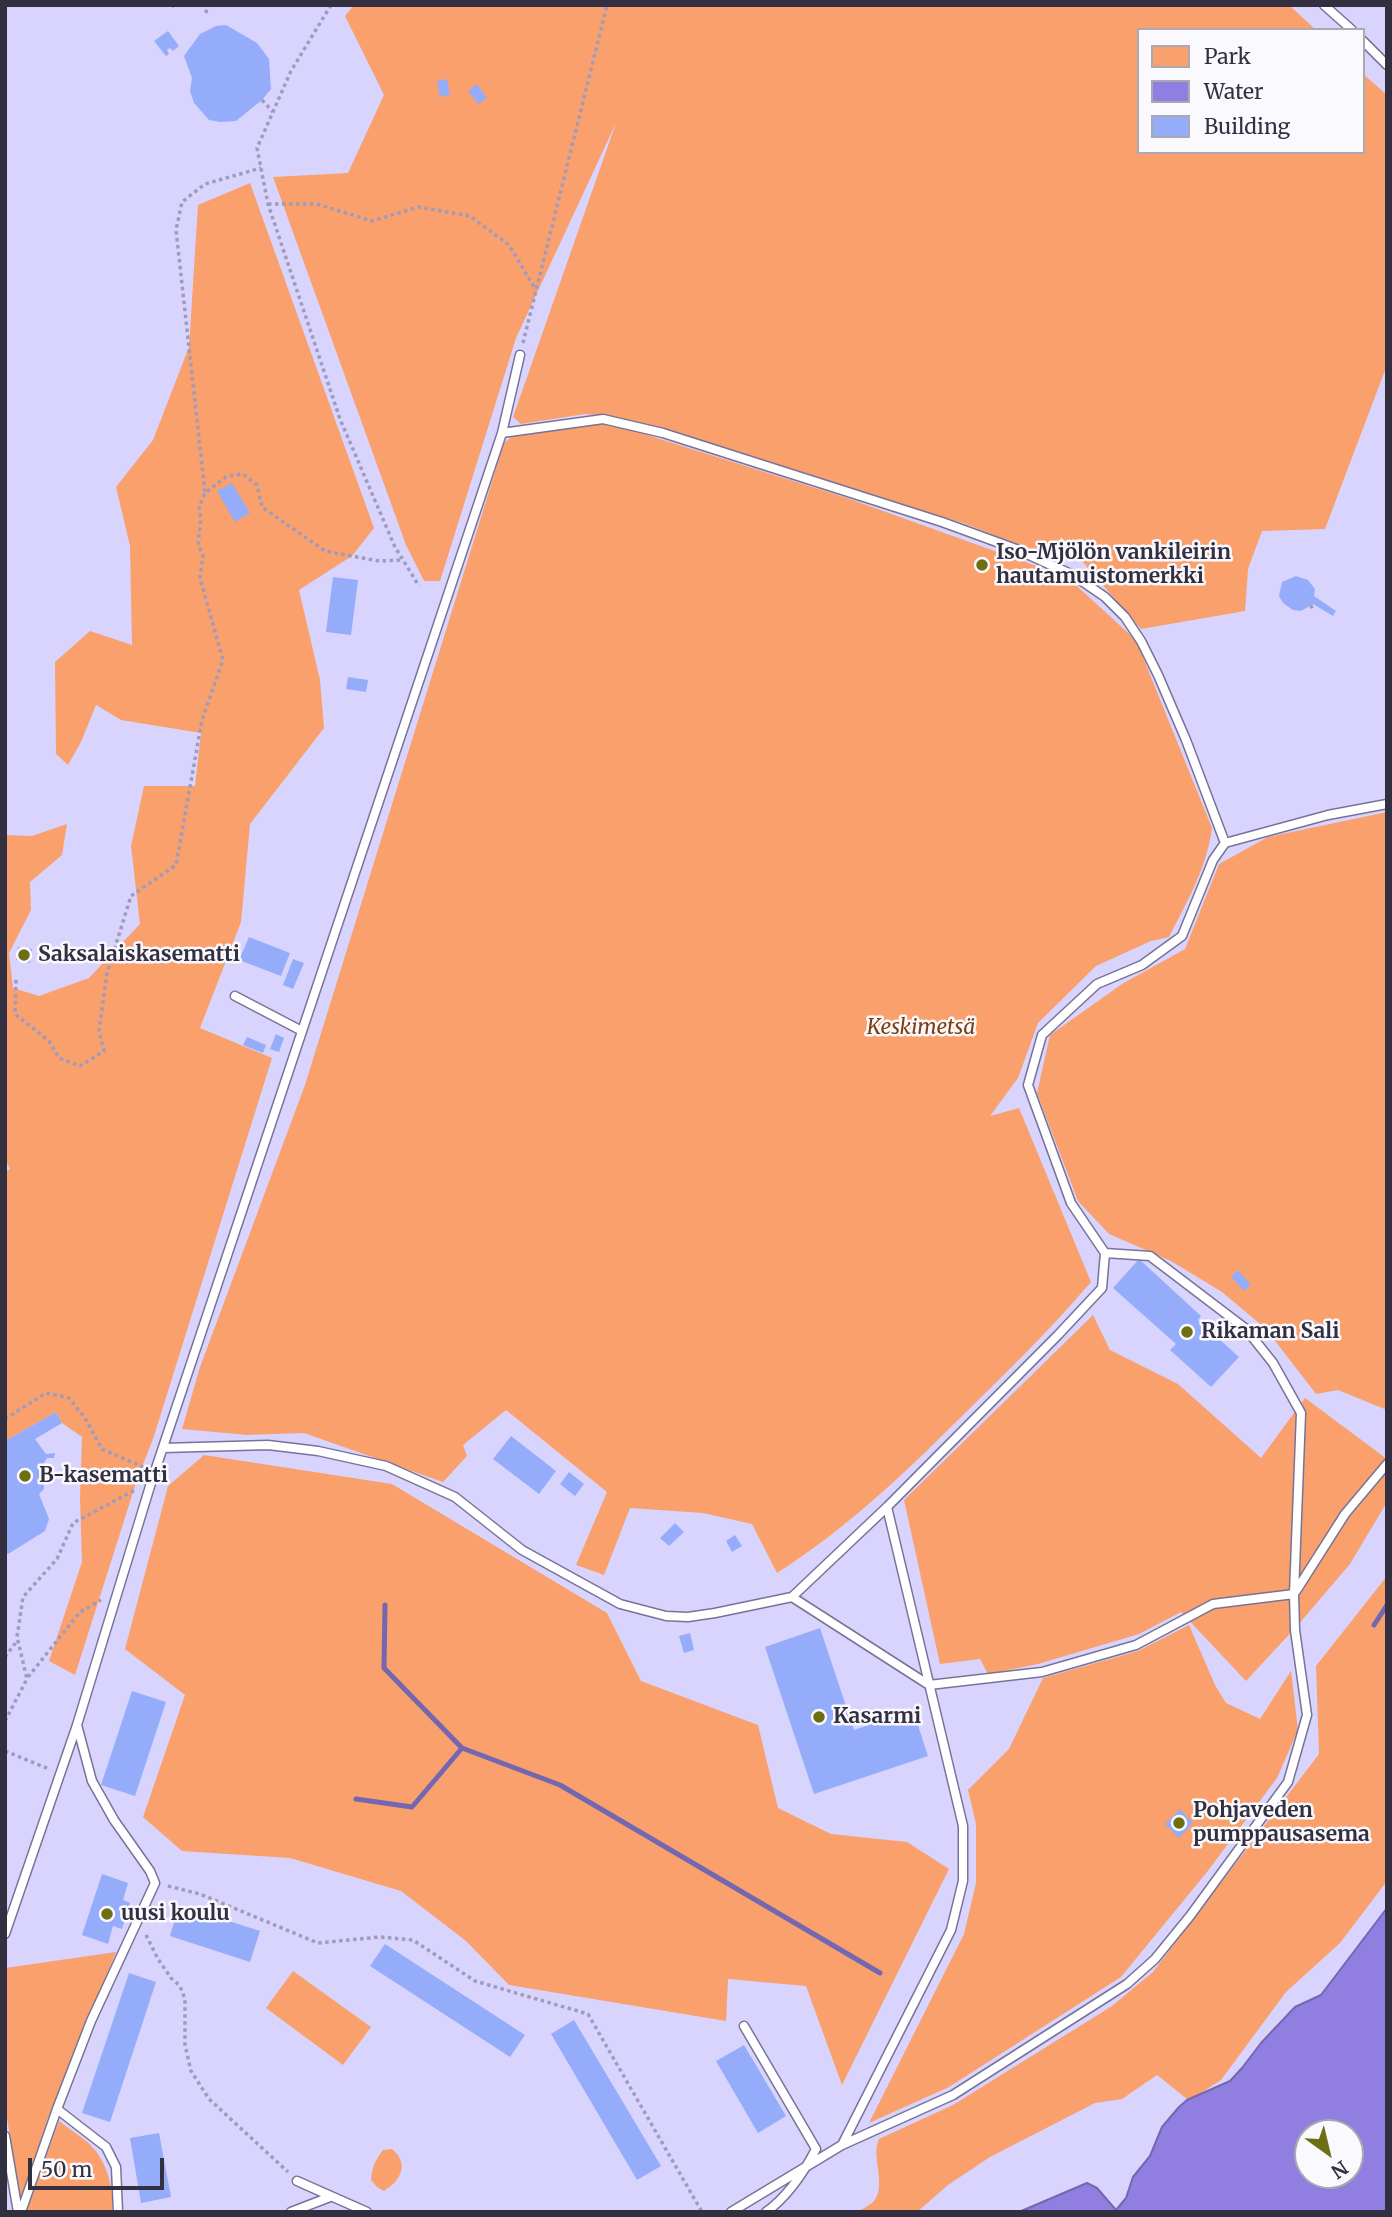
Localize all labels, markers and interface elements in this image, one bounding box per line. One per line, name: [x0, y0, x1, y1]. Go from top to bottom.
legend: [1136, 28, 1364, 154]
text: Park: [1204, 43, 1251, 70]
text: Water: [1204, 78, 1263, 105]
text: Building: [1204, 113, 1290, 140]
place label: Iso-Mjölön vankileirin hautamuistomerkki: [996, 540, 1231, 590]
marker: Iso-Mjölön vankileirin hautamuistomerkki: [974, 557, 990, 573]
place label: Saksalaiskasematti: [38, 942, 240, 968]
marker: Saksalaiskasematti: [16, 947, 32, 963]
park label: Keskimetsä: [867, 1015, 975, 1041]
place label: Rikaman Sali: [1201, 1319, 1339, 1345]
marker: Rikaman Sali: [1179, 1324, 1195, 1340]
place label: B-kasematti: [39, 1463, 168, 1489]
marker: B-kasematti: [17, 1468, 33, 1484]
place label: Kasarmi: [833, 1704, 921, 1730]
marker: Kasarmi: [811, 1709, 827, 1725]
place label: Pohjaveden pumppausasema: [1193, 1798, 1370, 1848]
marker: Pohjaveden pumppausasema: [1171, 1815, 1187, 1831]
place label: uusi koulu: [121, 1901, 230, 1927]
marker: uusi koulu: [99, 1906, 115, 1922]
north arrow: [1294, 2119, 1364, 2189]
scale bar: [32, 2144, 168, 2188]
text: 50 m: [41, 2156, 92, 2183]
text: N: [1327, 2156, 1353, 2184]

